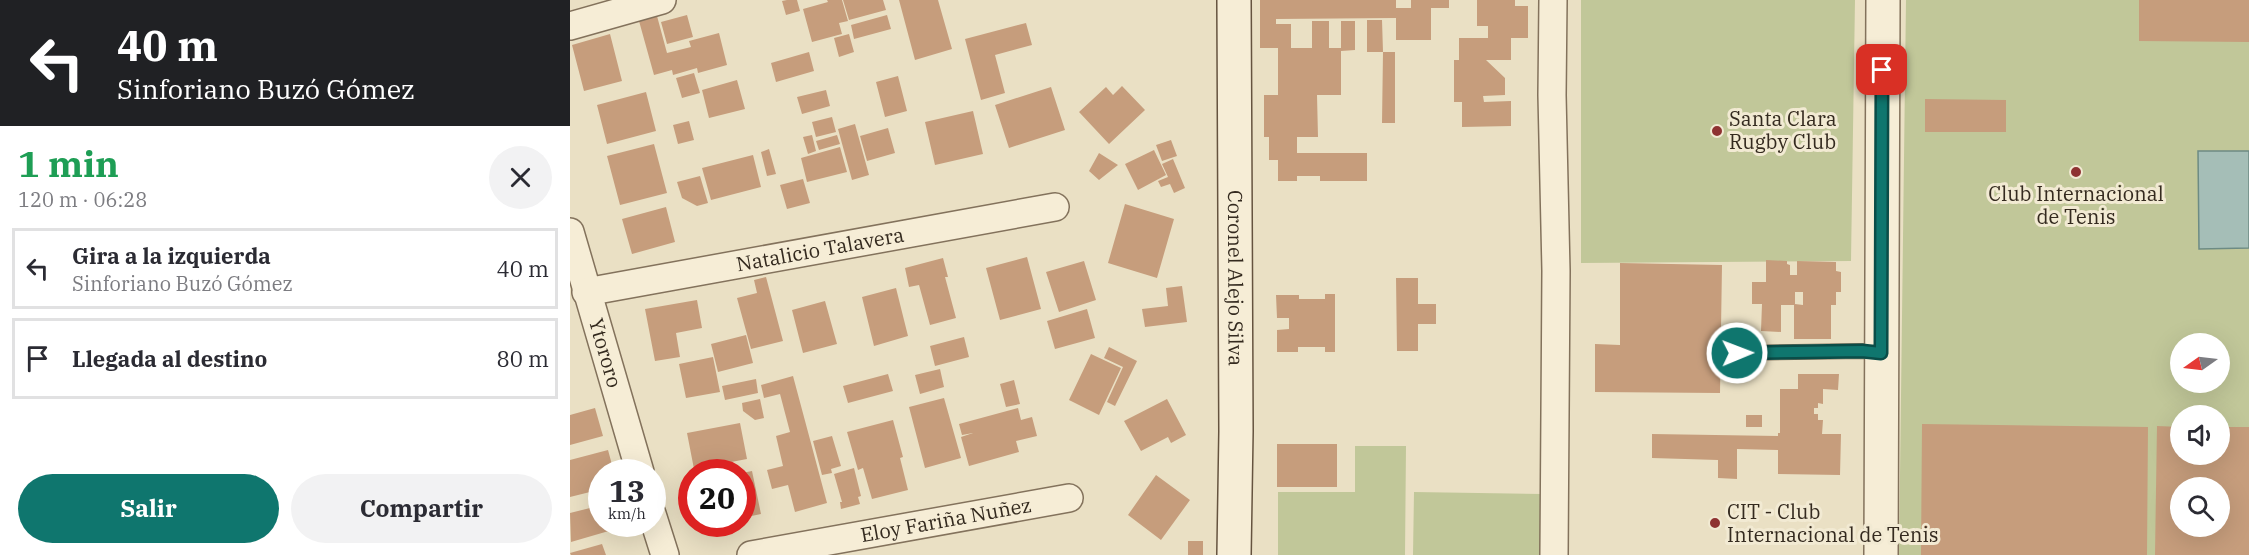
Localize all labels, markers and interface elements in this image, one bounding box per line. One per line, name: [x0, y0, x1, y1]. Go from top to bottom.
text: 40 m: [117, 18, 218, 73]
icon: left: [18, 24, 96, 102]
pin: [1856, 44, 1907, 95]
icon: arrive: [1865, 53, 1898, 86]
text: Sinforiano Buzó Gómez: [117, 71, 415, 106]
place label: Santa Clara Rugby Club: [1729, 105, 1837, 155]
marker: Santa Clara Rugby Club: [1710, 124, 1724, 138]
text: 1 min: [18, 140, 119, 187]
button: close: [489, 146, 552, 209]
marker: Club Internacional de Tenis: [2069, 165, 2083, 179]
place label: Club Internacional de Tenis: [1988, 180, 2164, 230]
text: 120 m · 06:28: [18, 186, 147, 213]
street label: Coronel Alejo Silva: [1222, 190, 1250, 366]
street label: Natalicio Talavera: [734, 221, 906, 277]
text: Gira a la izquierda: [72, 241, 271, 270]
icon: left: [21, 252, 54, 285]
text: 40 m: [497, 254, 549, 283]
text: Sinforiano Buzó Gómez: [72, 270, 293, 297]
street label: Ytororo: [583, 315, 629, 391]
position arrow: [1705, 321, 1769, 385]
north arrow: [2170, 333, 2230, 393]
map controls: [2170, 333, 2230, 537]
icon: arrive: [21, 342, 54, 375]
text: Llegada al destino: [72, 344, 267, 373]
text: 80 m: [497, 344, 549, 373]
button: sound: [2170, 405, 2230, 465]
speed limit sign: 20: [678, 459, 756, 537]
text: 13: [609, 471, 645, 510]
button: Salir: [18, 474, 279, 543]
button: Compartir: [291, 474, 552, 543]
button: search: [2170, 477, 2230, 537]
street label: Eloy Fariña Nuñez: [858, 491, 1033, 548]
place label: CIT - Club Internacional de Tenis: [1727, 498, 1939, 548]
text: km/h: [608, 504, 646, 523]
marker: CIT - Club Internacional de Tenis: [1708, 516, 1722, 530]

